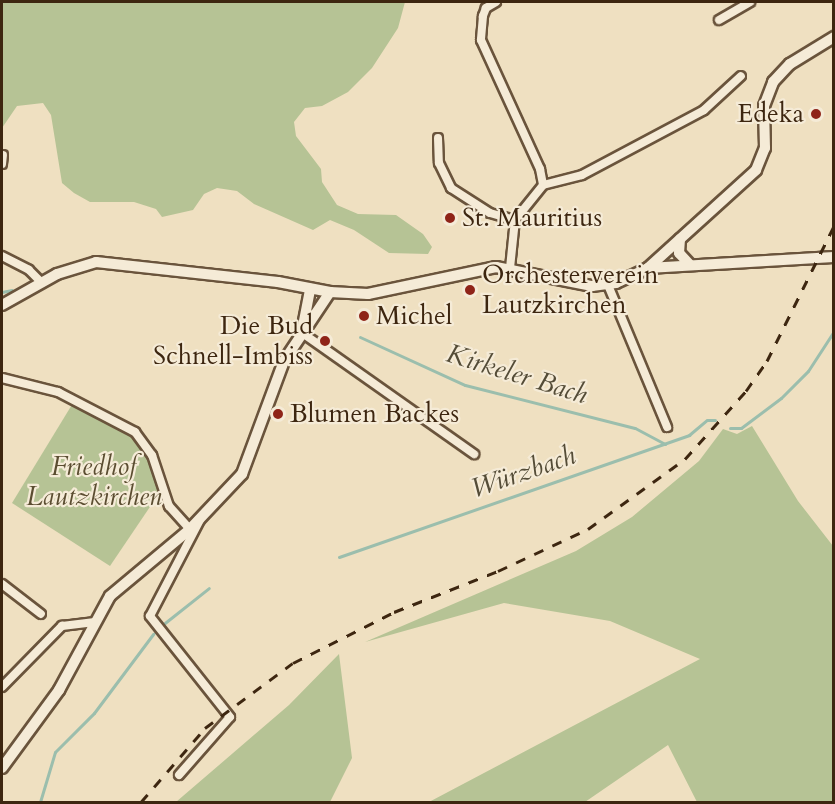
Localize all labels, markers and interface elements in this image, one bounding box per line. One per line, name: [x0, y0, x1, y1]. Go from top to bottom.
place label: Edeka: [737, 98, 804, 130]
marker: Edeka: [809, 107, 823, 121]
place label: St. Mauritius: [462, 202, 602, 234]
marker: St. Mauritius: [443, 211, 457, 225]
place label: Orchesterverein Lautzkirchen: [482, 259, 658, 320]
marker: Orchesterverein Lautzkirchen: [463, 283, 477, 297]
place label: Michel: [376, 300, 452, 332]
marker: Michel: [357, 309, 371, 323]
place label: Die Bud Schnell-Imbiss: [153, 310, 313, 372]
marker: Die Bud Schnell-Imbiss: [318, 334, 332, 348]
water label: Kirkeler Bach: [443, 337, 591, 411]
place label: Blumen Backes: [290, 398, 459, 430]
marker: Blumen Backes: [271, 407, 285, 421]
water label: Würzbach: [466, 439, 580, 505]
park label: Friedhof Lautzkirchen: [26, 451, 162, 512]

